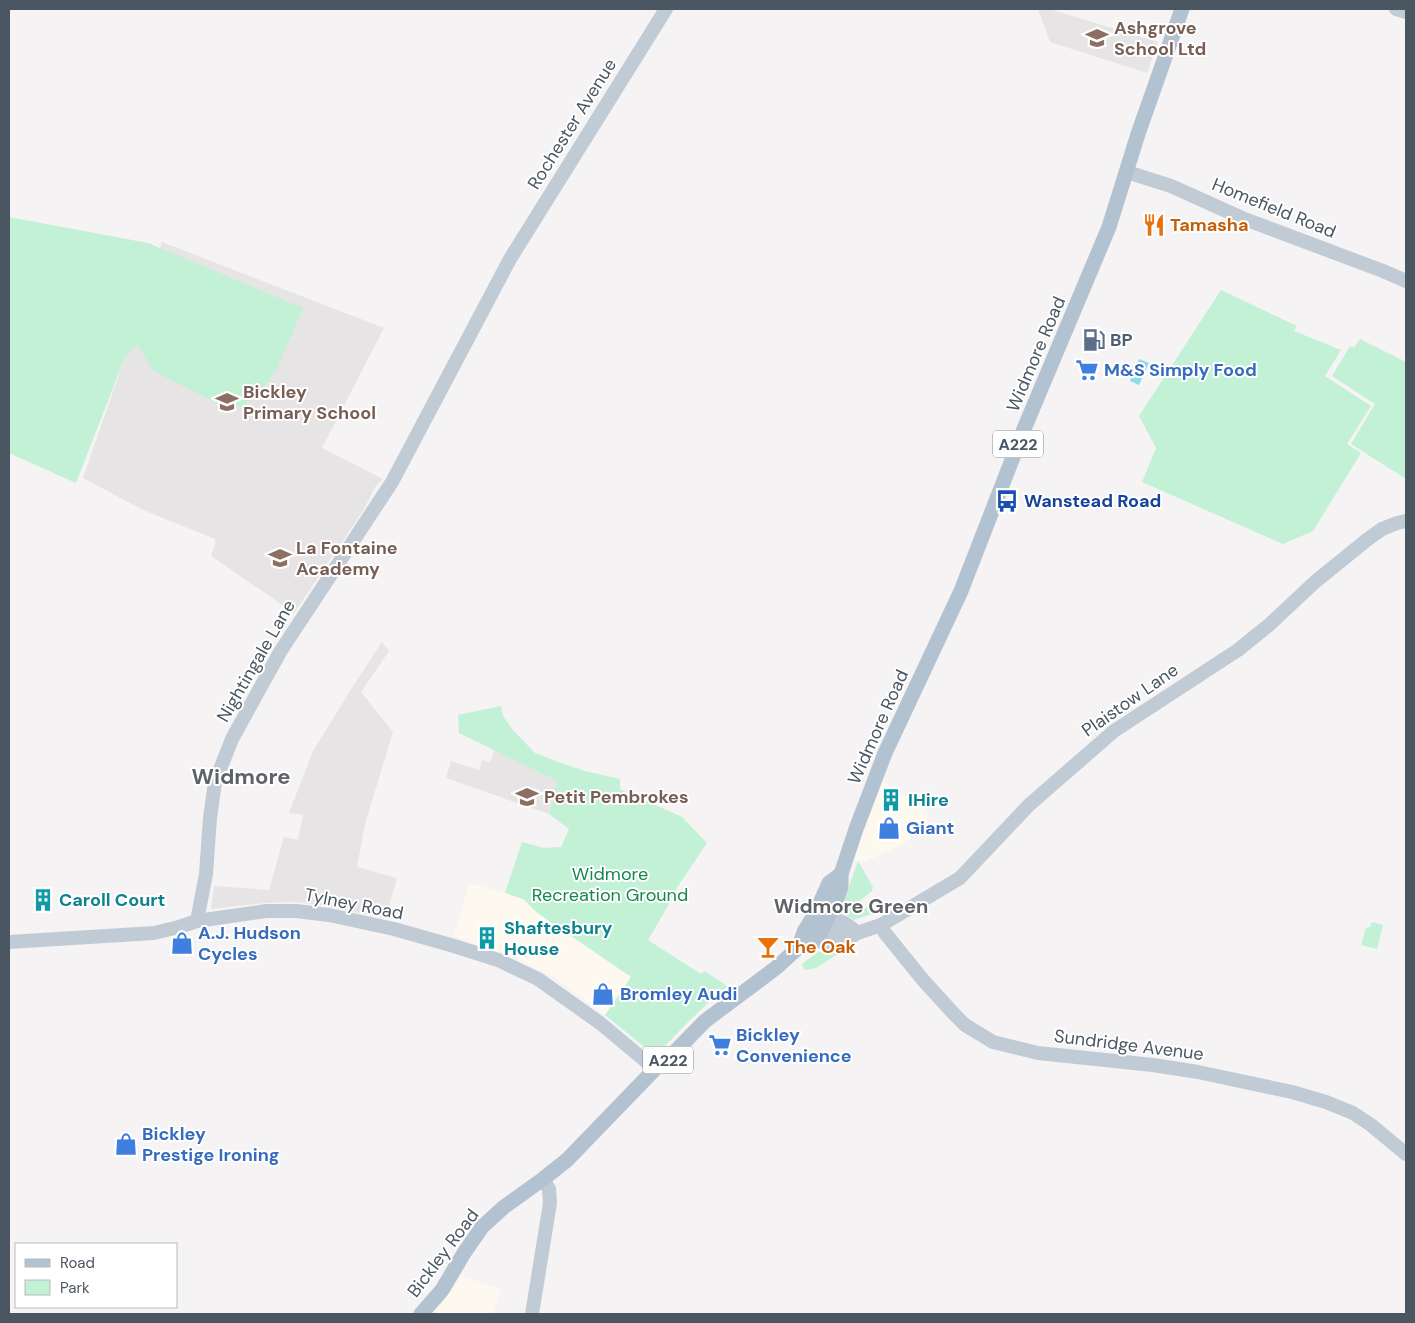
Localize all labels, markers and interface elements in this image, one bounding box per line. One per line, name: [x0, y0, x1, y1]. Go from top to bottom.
place label: Ashgrove School Ltd: [1114, 16, 1206, 61]
school or university icon: Ashgrove School Ltd: [1084, 25, 1110, 51]
street label: Rochester Avenue: [522, 54, 622, 194]
street label: Homefield Road: [1209, 172, 1339, 244]
restaurant icon: Tamasha: [1141, 212, 1167, 238]
place label: Tamasha: [1170, 213, 1248, 237]
street label: Widmore Road: [1001, 293, 1071, 415]
fuel station icon: BP: [1081, 327, 1107, 353]
place label: BP: [1110, 328, 1133, 352]
supermarket icon: M&S Simply Food: [1074, 357, 1100, 383]
place label: M&S Simply Food: [1104, 358, 1257, 382]
place label: Bickley Primary School: [243, 380, 376, 425]
school or university icon: Bickley Primary School: [214, 389, 240, 415]
road number: A222: [993, 430, 1043, 458]
bus stop icon: Wanstead Road: [994, 488, 1020, 514]
place label: Wanstead Road: [1024, 489, 1161, 513]
place label: La Fontaine Academy: [296, 536, 398, 581]
school or university icon: La Fontaine Academy: [267, 545, 293, 571]
street label: Nightingale Lane: [211, 595, 301, 727]
street label: Plaistow Lane: [1077, 658, 1183, 742]
street label: Widmore Road: [842, 666, 914, 788]
district label: Widmore: [191, 762, 291, 791]
school or university icon: Petit Pembrokes: [514, 784, 540, 810]
place label: Petit Pembrokes: [544, 785, 689, 809]
building icon: IHire: [878, 787, 904, 813]
place label: IHire: [908, 788, 949, 812]
shop icon: Giant: [876, 815, 902, 841]
place label: Giant: [906, 816, 954, 840]
park label: Widmore Recreation Ground: [532, 862, 688, 907]
street label: Tylney Road: [303, 883, 405, 925]
building icon: Caroll Court: [30, 887, 56, 913]
place label: Caroll Court: [59, 888, 165, 912]
district label: Widmore Green: [774, 893, 928, 919]
place label: Shaftesbury House: [504, 916, 612, 961]
place label: A.J. Hudson Cycles: [198, 921, 301, 966]
building icon: Shaftesbury House: [474, 925, 500, 951]
shop icon: A.J. Hudson Cycles: [169, 930, 195, 956]
bar icon: The Oak: [755, 934, 781, 960]
place label: The Oak: [784, 935, 857, 959]
shop icon: Bromley Audi: [590, 981, 616, 1007]
place label: Bromley Audi: [620, 982, 737, 1006]
place label: Bickley Convenience: [736, 1023, 852, 1068]
street label: Sundridge Avenue: [1053, 1024, 1205, 1066]
supermarket icon: Bickley Convenience: [707, 1032, 733, 1058]
road number: A222: [643, 1046, 693, 1074]
place label: Bickley Prestige Ironing: [142, 1122, 280, 1167]
shop icon: Bickley Prestige Ironing: [113, 1131, 139, 1157]
street label: Bickley Road: [402, 1204, 484, 1302]
legend: [15, 1243, 178, 1308]
text: Road: [60, 1253, 95, 1273]
text: Park: [60, 1278, 90, 1298]

